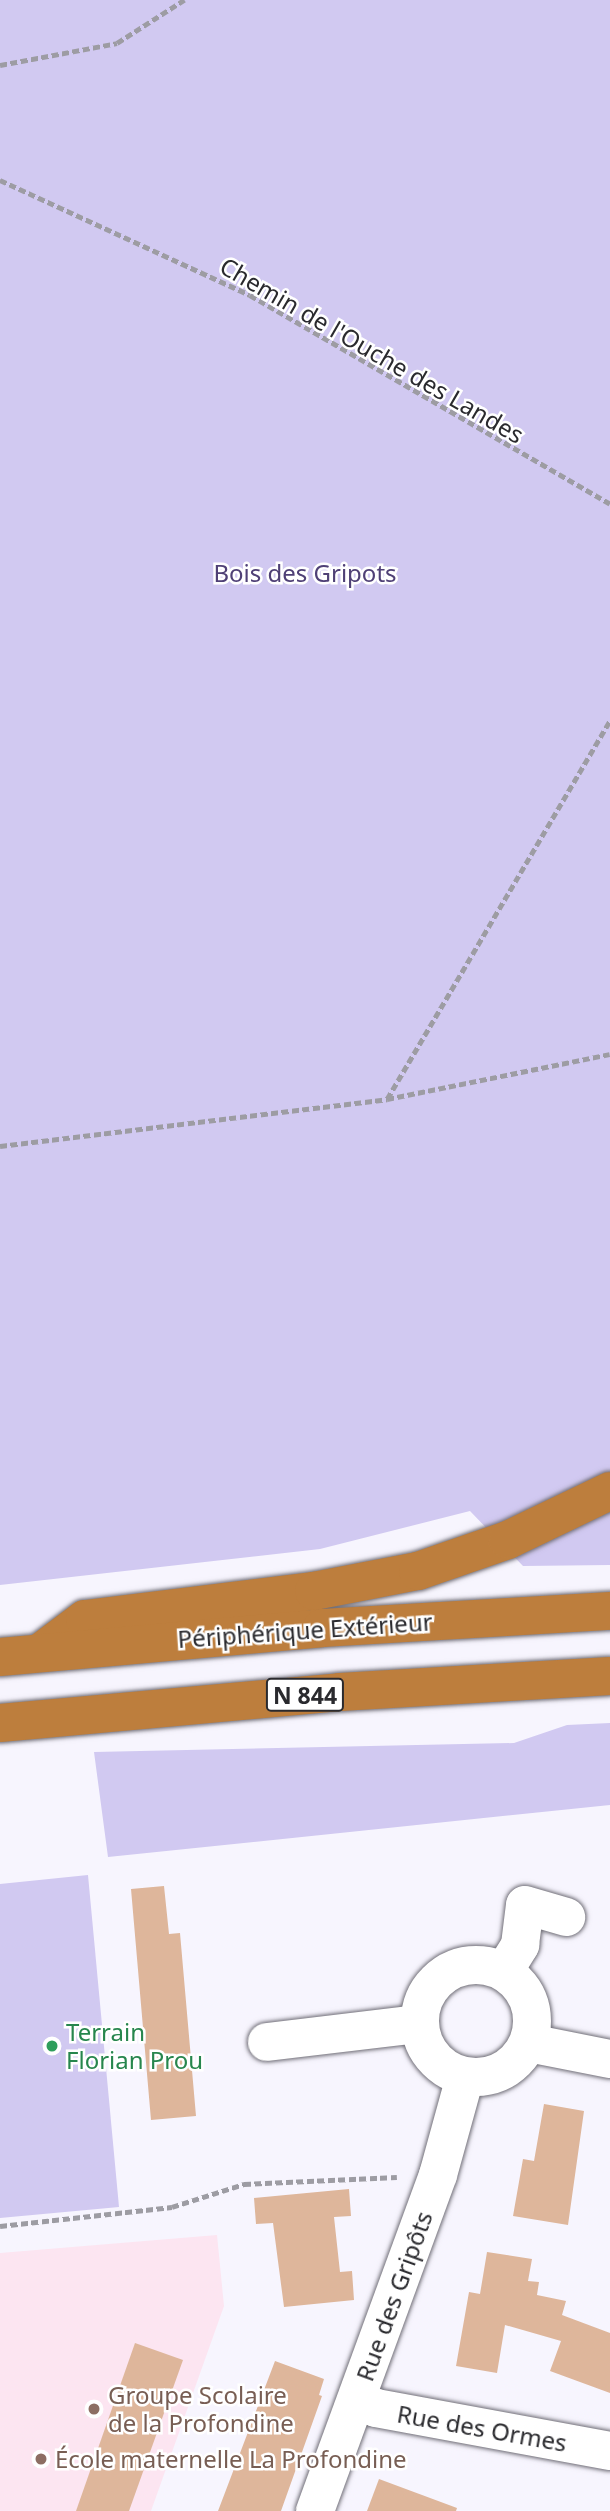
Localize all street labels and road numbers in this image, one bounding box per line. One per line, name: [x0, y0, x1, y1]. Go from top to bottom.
street label: Chemin de l'Ouche des Landes: [215, 251, 529, 449]
street label: Périphérique Extérieur: [177, 1607, 433, 1653]
road number: N 844: [265, 1676, 345, 1714]
street label: Rue des Gripôts: [350, 2207, 438, 2385]
street label: Rue des Ormes: [395, 2399, 569, 2457]

